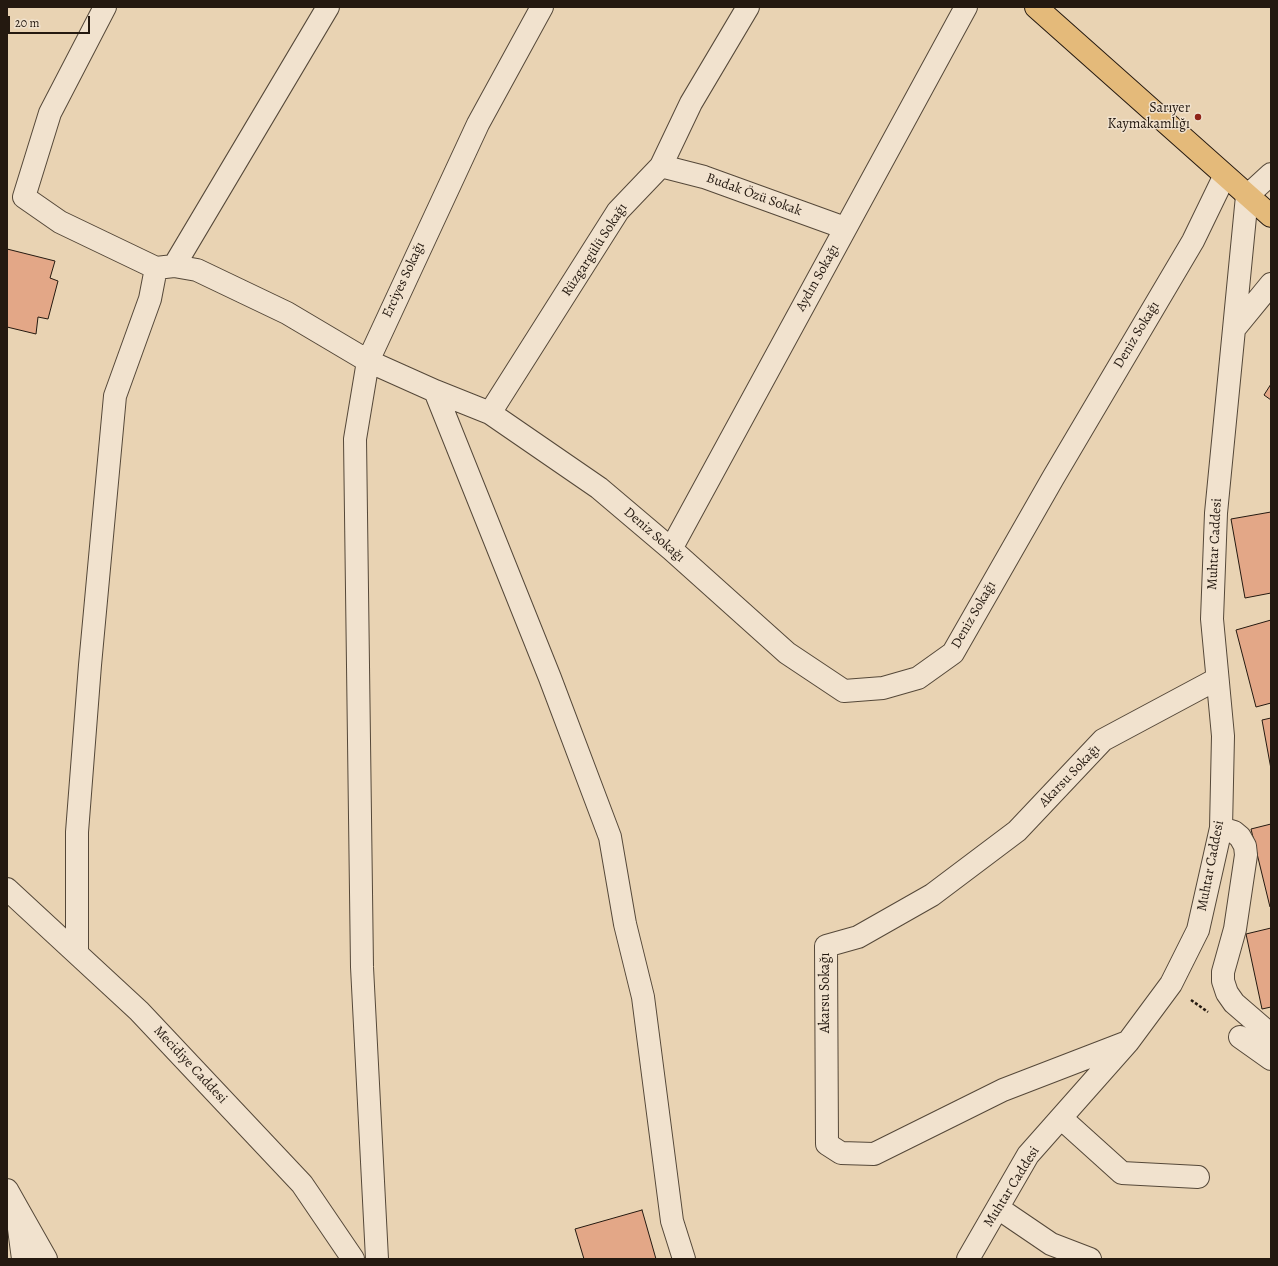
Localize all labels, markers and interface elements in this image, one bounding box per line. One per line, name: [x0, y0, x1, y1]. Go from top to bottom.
scale bar: [10, 8, 92, 34]
text: 20 m: [15, 15, 39, 31]
place label: Sarıyer Kaymakamlığı: [1107, 101, 1190, 134]
marker: Sarıyer Kaymakamlığı: [1193, 112, 1203, 122]
street label: Budak Özü Sokak: [704, 170, 804, 220]
street label: Rüzgargülü Sokağı: [559, 200, 631, 300]
street label: Erciyes Sokağı: [379, 239, 429, 321]
street label: Aydın Sokağı: [793, 242, 843, 314]
street label: Deniz Sokağı: [1110, 298, 1164, 372]
street label: Muhtar Caddesi: [1204, 498, 1226, 590]
street label: Deniz Sokağı: [620, 504, 688, 566]
street label: Deniz Sokağı: [948, 578, 1000, 652]
street label: Akarsu Sokağı: [1036, 741, 1104, 811]
street label: Muhtar Caddesi: [1194, 819, 1228, 913]
street label: Akarsu Sokağı: [818, 953, 834, 1033]
street label: Mecidiye Caddesi: [150, 1023, 230, 1107]
street label: Muhtar Caddesi: [980, 1144, 1044, 1230]

